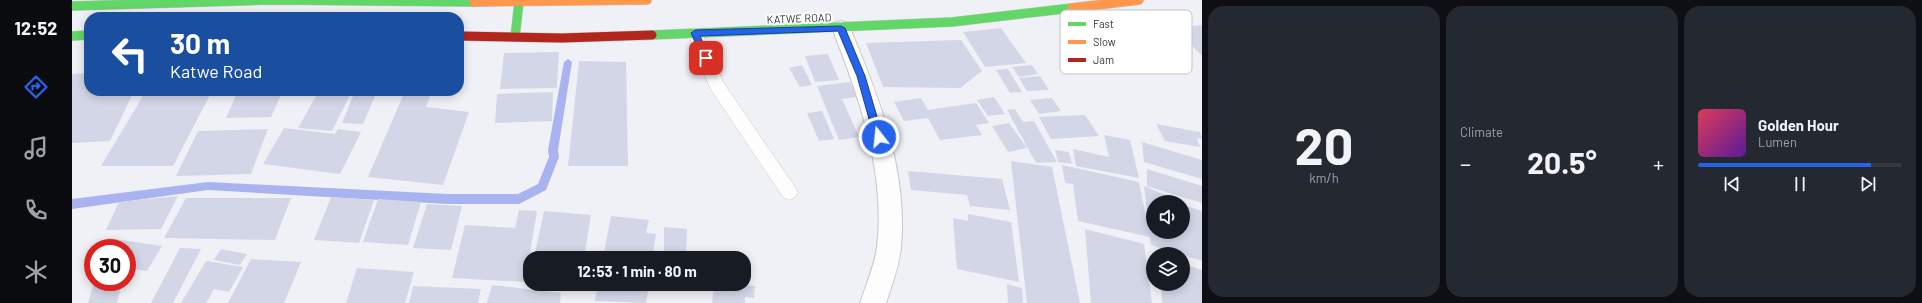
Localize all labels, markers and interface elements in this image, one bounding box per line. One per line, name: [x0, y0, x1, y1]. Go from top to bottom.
street label: KATWE ROAD: [766, 10, 832, 26]
legend: [1060, 10, 1192, 74]
text: 12:52: [15, 17, 57, 39]
text: Fast: [1093, 17, 1114, 30]
text: 30 m: [170, 26, 230, 60]
icon: left: [104, 28, 156, 80]
text: Slow: [1093, 35, 1116, 48]
pin: [689, 41, 723, 75]
icon: arrive: [695, 47, 717, 69]
text: Jam: [1093, 53, 1114, 66]
text: Katwe Road: [170, 60, 262, 82]
icon: directions: [22, 73, 50, 101]
text: 20: [1295, 113, 1353, 175]
position arrow: [858, 116, 900, 158]
text: Golden Hour: [1758, 116, 1839, 134]
text: Climate: [1460, 124, 1503, 140]
icon: music: [22, 134, 50, 162]
text: Lumen: [1758, 134, 1797, 150]
text: 20.5°: [1527, 144, 1597, 180]
text: −: [1460, 150, 1471, 176]
text: +: [1653, 150, 1664, 176]
text: km/h: [1309, 170, 1339, 186]
icon: previous: [1721, 173, 1743, 195]
icon: pause: [1789, 173, 1811, 195]
icon: next: [1857, 173, 1879, 195]
map controls: [1146, 195, 1190, 291]
button: sound: [1146, 195, 1190, 239]
icon: phone: [22, 196, 50, 224]
speed limit sign: 30: [84, 239, 136, 291]
button: layers: [1146, 247, 1190, 291]
icon: climate: [22, 258, 50, 286]
text: 12:53 · 1 min · 80 m: [577, 262, 697, 280]

